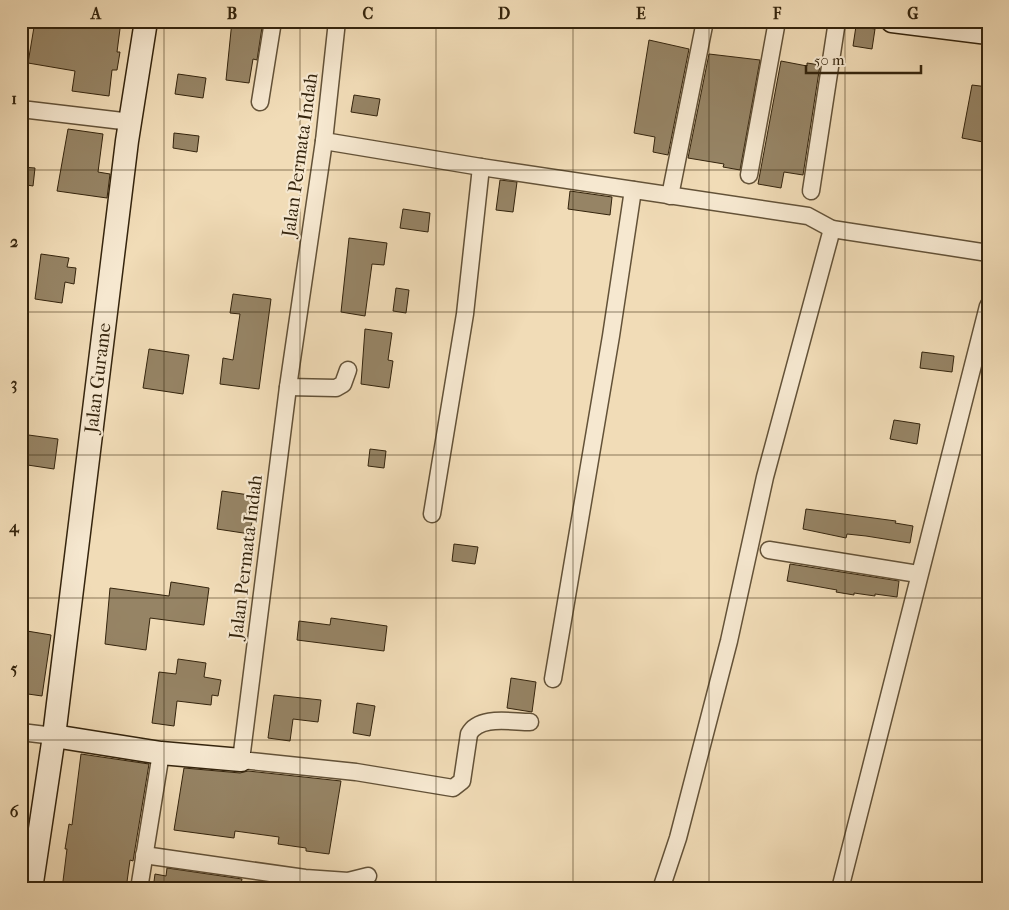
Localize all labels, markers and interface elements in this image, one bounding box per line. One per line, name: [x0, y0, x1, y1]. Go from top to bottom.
text: A: [90, 4, 102, 23]
text: B: [227, 4, 237, 23]
text: C: [363, 4, 374, 23]
text: D: [498, 4, 510, 23]
text: E: [636, 4, 646, 23]
text: F: [772, 4, 782, 23]
text: G: [907, 4, 919, 23]
scale bar: [806, 42, 922, 74]
text: 50 m: [814, 51, 845, 69]
street label: Jalan Permata Indah: [277, 71, 322, 240]
text: 1: [11, 89, 17, 108]
text: 2: [10, 232, 18, 251]
street label: Jalan Gurame: [80, 322, 116, 436]
text: 3: [11, 374, 17, 394]
street label: Jalan Permata Indah: [225, 473, 267, 642]
text: 4: [8, 517, 20, 537]
text: 5: [11, 659, 18, 678]
text: 6: [10, 802, 19, 821]

